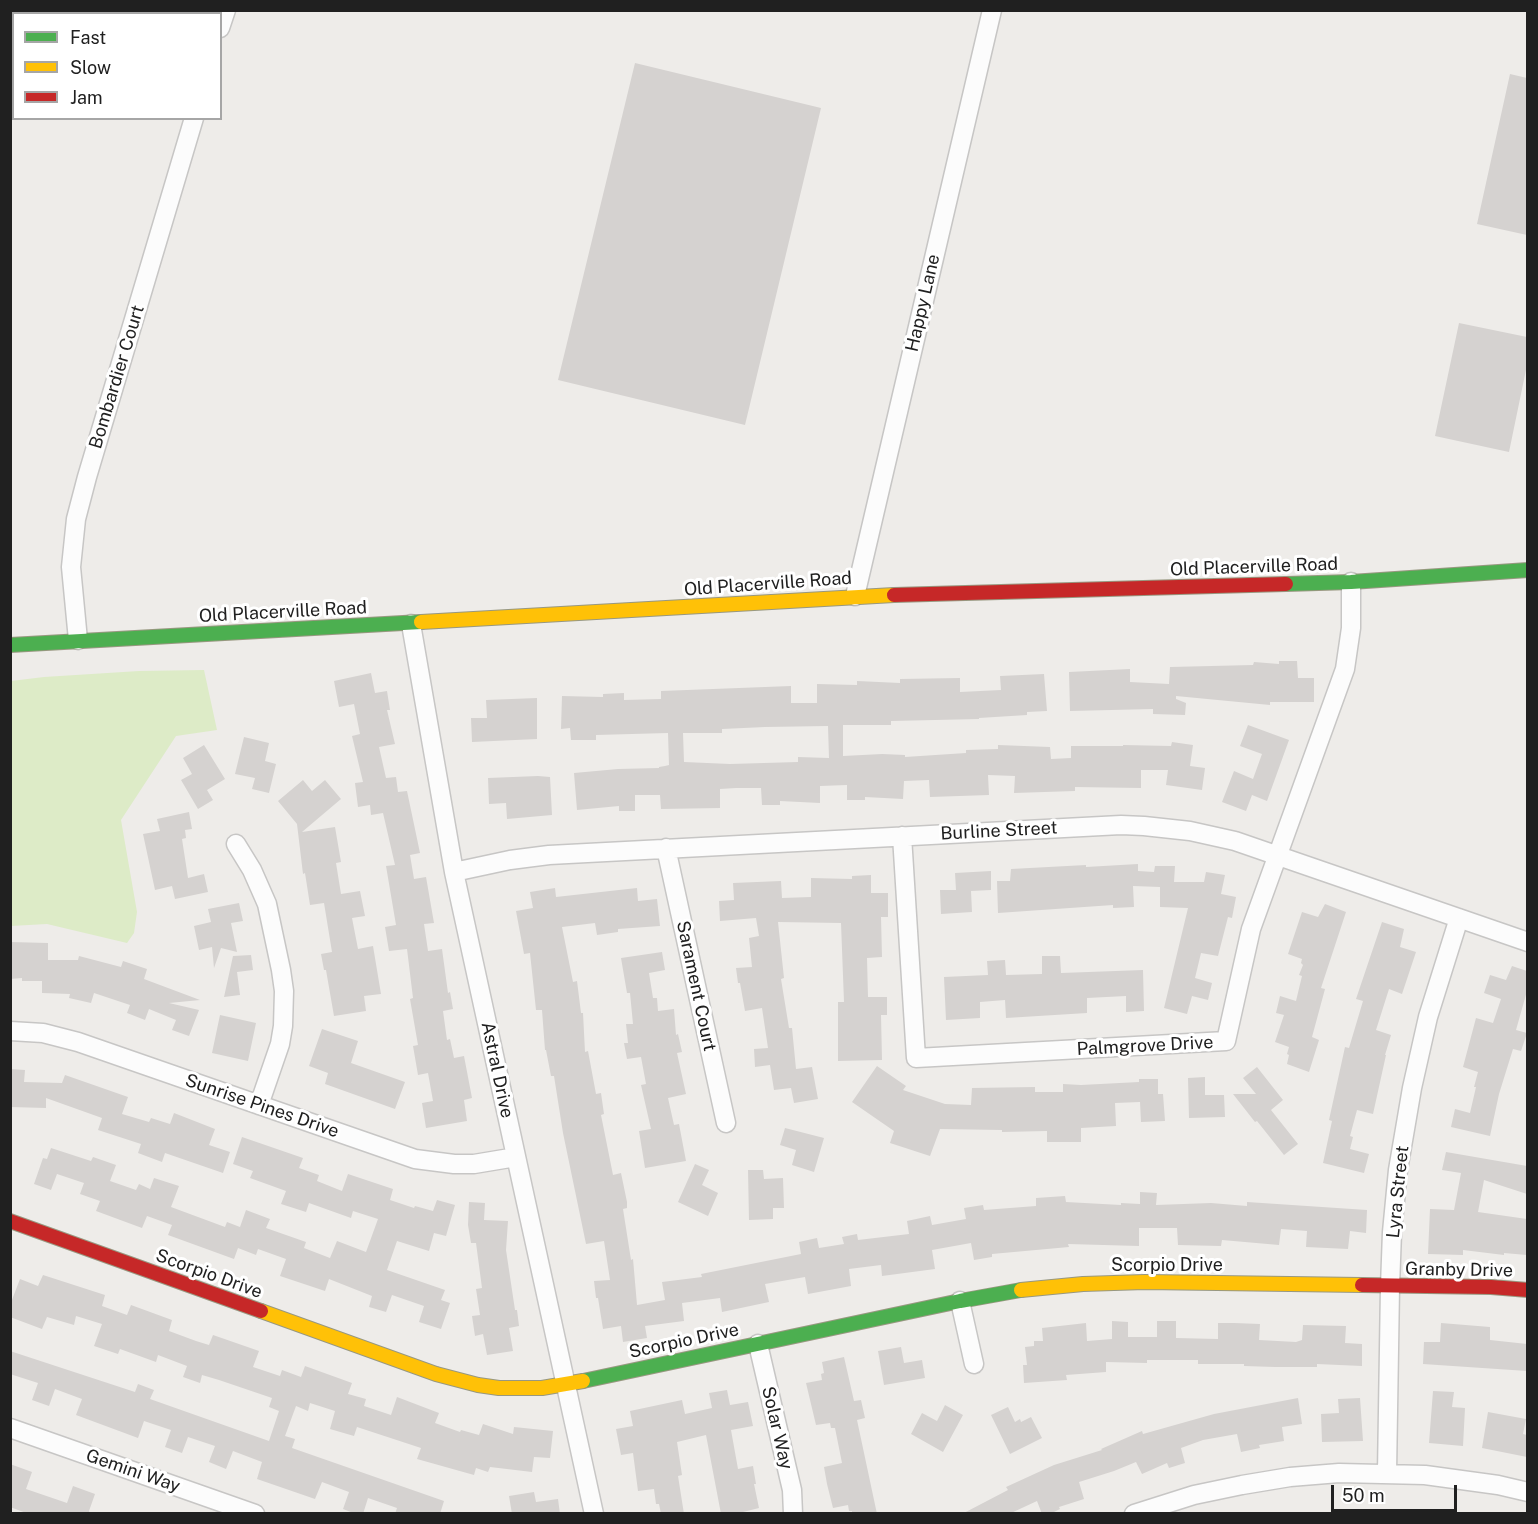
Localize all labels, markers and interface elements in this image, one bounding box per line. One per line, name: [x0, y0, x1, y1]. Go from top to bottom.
legend: [12, 12, 222, 120]
text: Fast: [70, 27, 106, 48]
text: Slow: [70, 57, 111, 78]
text: Jam: [70, 87, 103, 108]
street label: Happy Lane: [901, 252, 945, 354]
street label: Bombardier Court: [85, 303, 149, 451]
street label: Old Placerville Road: [1170, 553, 1338, 581]
street label: Old Placerville Road: [683, 567, 853, 601]
street label: Old Placerville Road: [198, 597, 368, 627]
street label: Burline Street: [940, 817, 1058, 845]
street label: Sarament Court: [672, 919, 720, 1053]
street label: Astral Drive: [476, 1020, 518, 1120]
street label: Palmgrove Drive: [1076, 1032, 1214, 1060]
street label: Sunrise Pines Drive: [182, 1070, 342, 1142]
street label: Lyra Street: [1382, 1145, 1414, 1239]
street label: Scorpio Drive: [153, 1245, 265, 1303]
street label: Scorpio Drive: [1111, 1254, 1223, 1276]
street label: Granby Drive: [1405, 1258, 1513, 1282]
street label: Scorpio Drive: [627, 1319, 741, 1363]
street label: Solar Way: [757, 1384, 797, 1472]
street label: Gemini Way: [83, 1445, 183, 1497]
scale bar: [1334, 1473, 1460, 1511]
text: 50 m: [1342, 1485, 1385, 1506]

